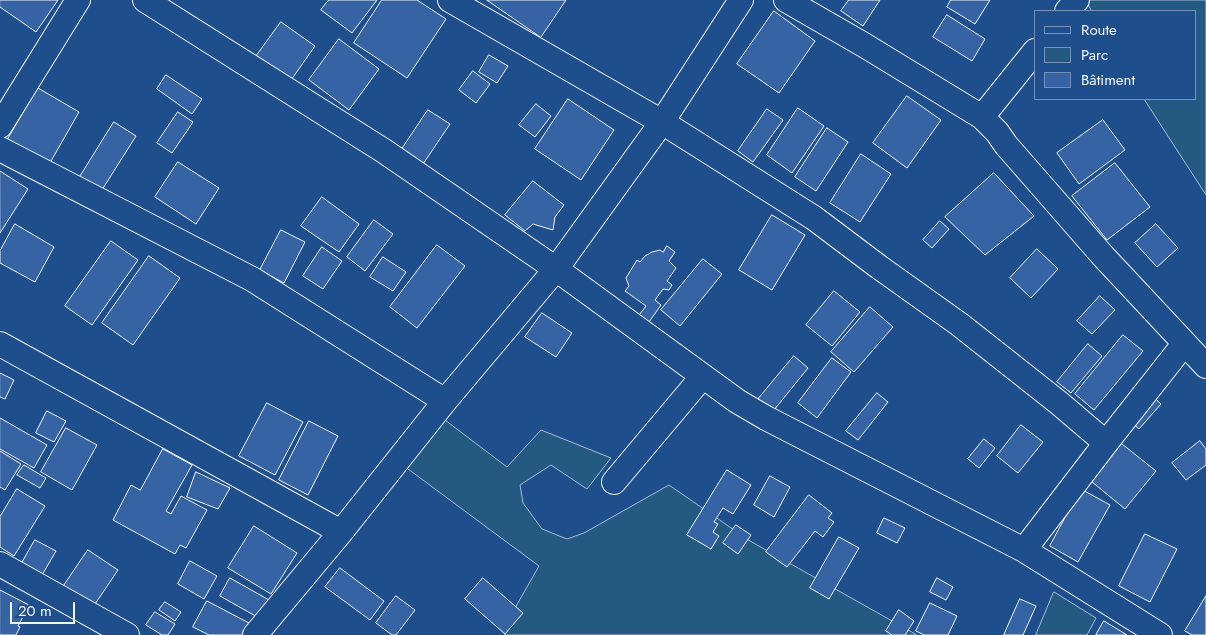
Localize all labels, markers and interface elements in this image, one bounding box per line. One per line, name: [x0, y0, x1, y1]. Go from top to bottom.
legend: [1034, 10, 1196, 100]
text: Route: [1081, 19, 1117, 41]
text: Parc: [1081, 44, 1108, 66]
text: Bâtiment: [1081, 69, 1135, 91]
scale bar: [12, 592, 78, 624]
text: 20 m: [18, 600, 52, 622]

